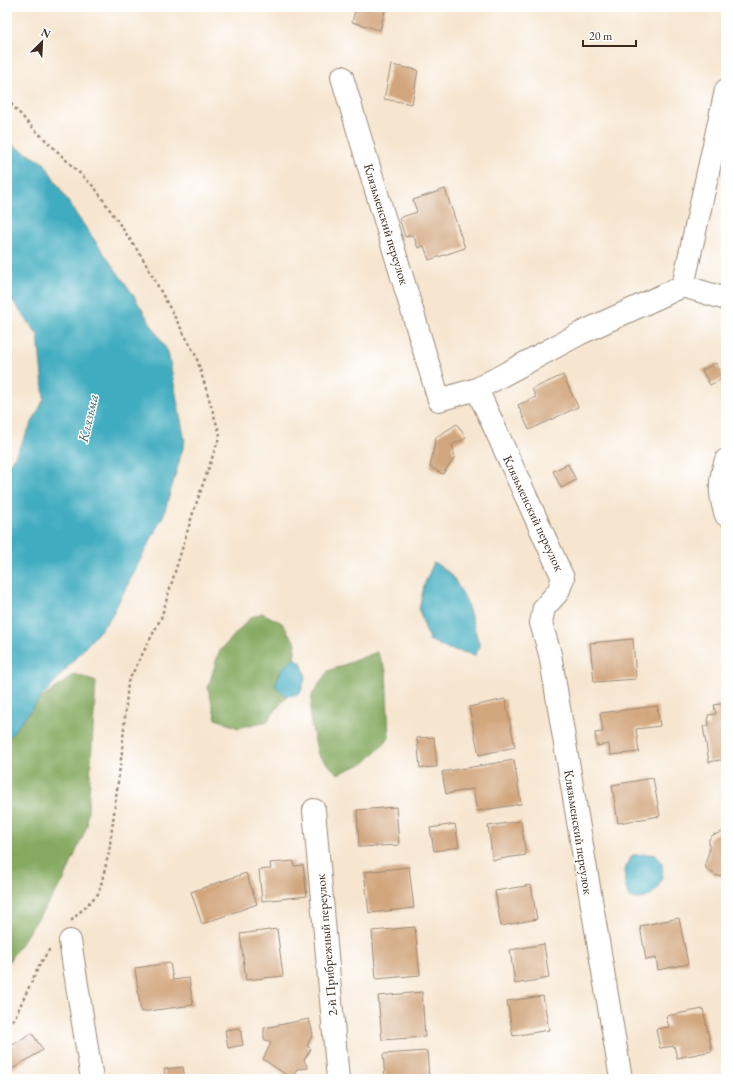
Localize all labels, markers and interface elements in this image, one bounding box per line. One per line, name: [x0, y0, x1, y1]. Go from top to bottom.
north arrow: [22, 22, 62, 62]
scale bar: [583, 22, 636, 48]
text: N: [39, 25, 53, 41]
text: 20 m: [589, 28, 613, 44]
street label: Клязьменский переулок: [360, 161, 413, 288]
water label: Клязьма: [73, 392, 102, 445]
street label: Клязьменский переулок: [499, 452, 568, 575]
street label: Клязьменский переулок: [560, 768, 597, 896]
street label: 2-й Прибрежный переулок: [312, 873, 341, 1017]

